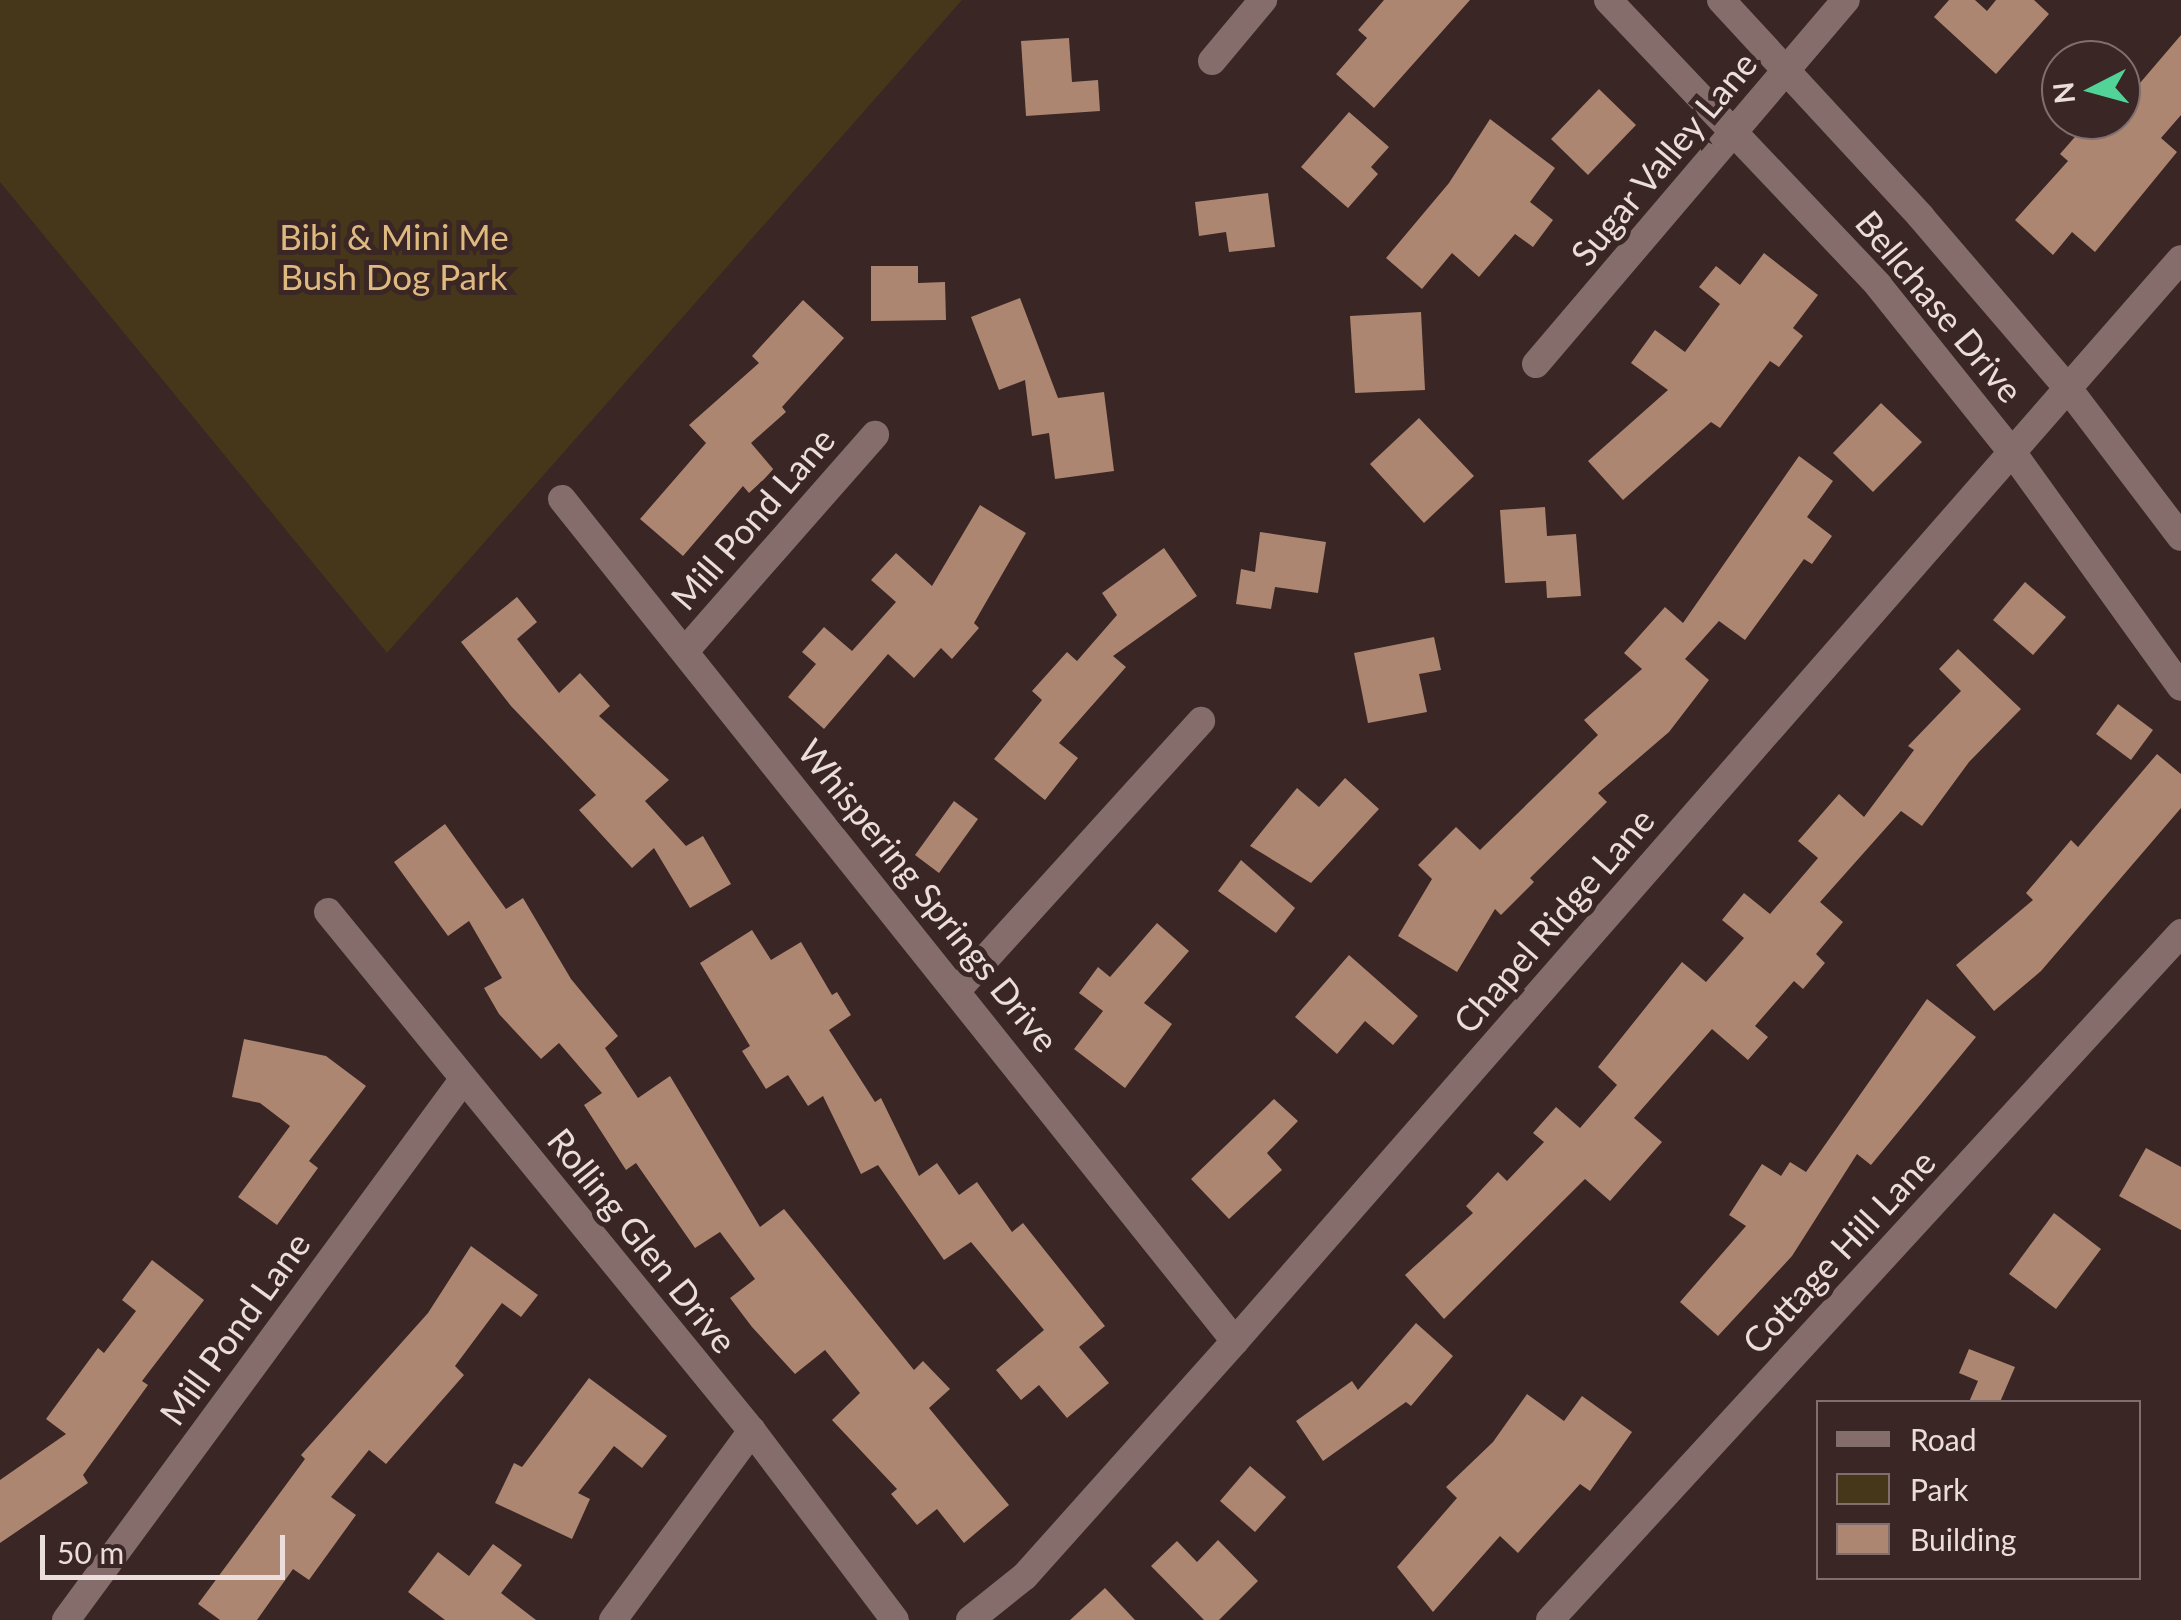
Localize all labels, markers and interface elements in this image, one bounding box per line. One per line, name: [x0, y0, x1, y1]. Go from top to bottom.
north arrow: [2041, 40, 2141, 140]
street label: Sugar Valley Lane: [1560, 42, 1766, 274]
text: N: [2045, 80, 2081, 105]
street label: Bellchase Drive: [1848, 202, 2032, 410]
park label: Bibi & Mini Me Bush Dog Park: [279, 215, 509, 297]
street label: Mill Pond Lane: [662, 418, 842, 618]
street label: Whispering Springs Drive: [790, 730, 1068, 1060]
street label: Chapel Ridge Lane: [1444, 799, 1662, 1041]
street label: Rolling Glen Drive: [540, 1119, 746, 1361]
street label: Cottage Hill Lane: [1733, 1141, 1943, 1361]
street label: Mill Pond Lane: [150, 1224, 318, 1432]
legend: [1816, 1400, 2141, 1580]
text: Road: [1910, 1421, 1977, 1457]
text: Park: [1910, 1471, 1969, 1507]
scale bar: [45, 1515, 290, 1577]
text: Building: [1910, 1521, 2016, 1557]
text: 50 m: [57, 1534, 124, 1570]

